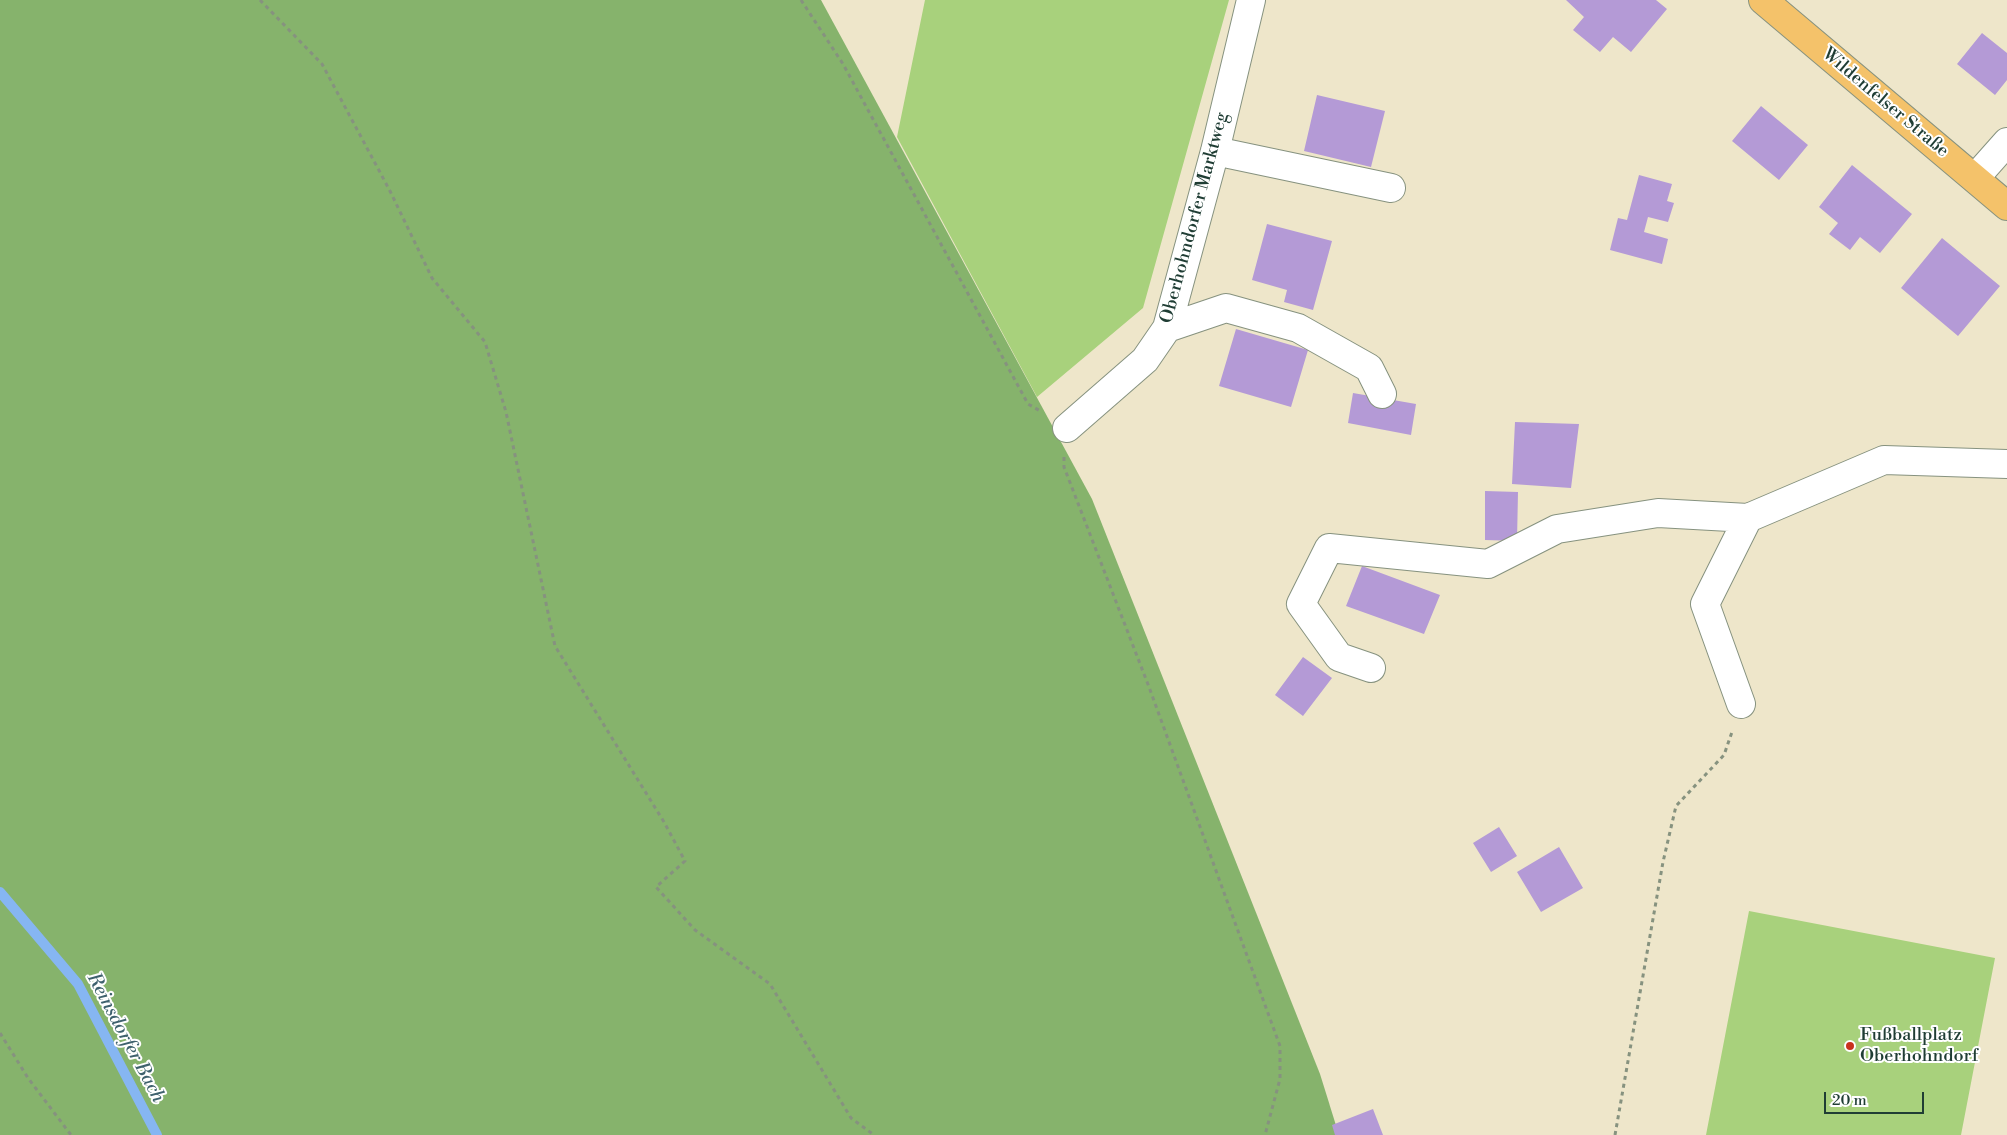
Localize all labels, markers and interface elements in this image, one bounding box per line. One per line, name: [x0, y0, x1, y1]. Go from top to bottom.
street label: Wildenfelser Straße: [1817, 44, 1953, 162]
street label: Oberhohndorfer Marktweg: [1156, 110, 1234, 326]
water label: Reinsdorfer Bach: [81, 969, 169, 1107]
place label: Fußballplatz Oberhohndorf: [1860, 1025, 1978, 1068]
marker: Fußballplatz Oberhohndorf: [1844, 1040, 1856, 1052]
scale bar: [1827, 1082, 1927, 1114]
text: 20 m: [1832, 1091, 1867, 1110]

